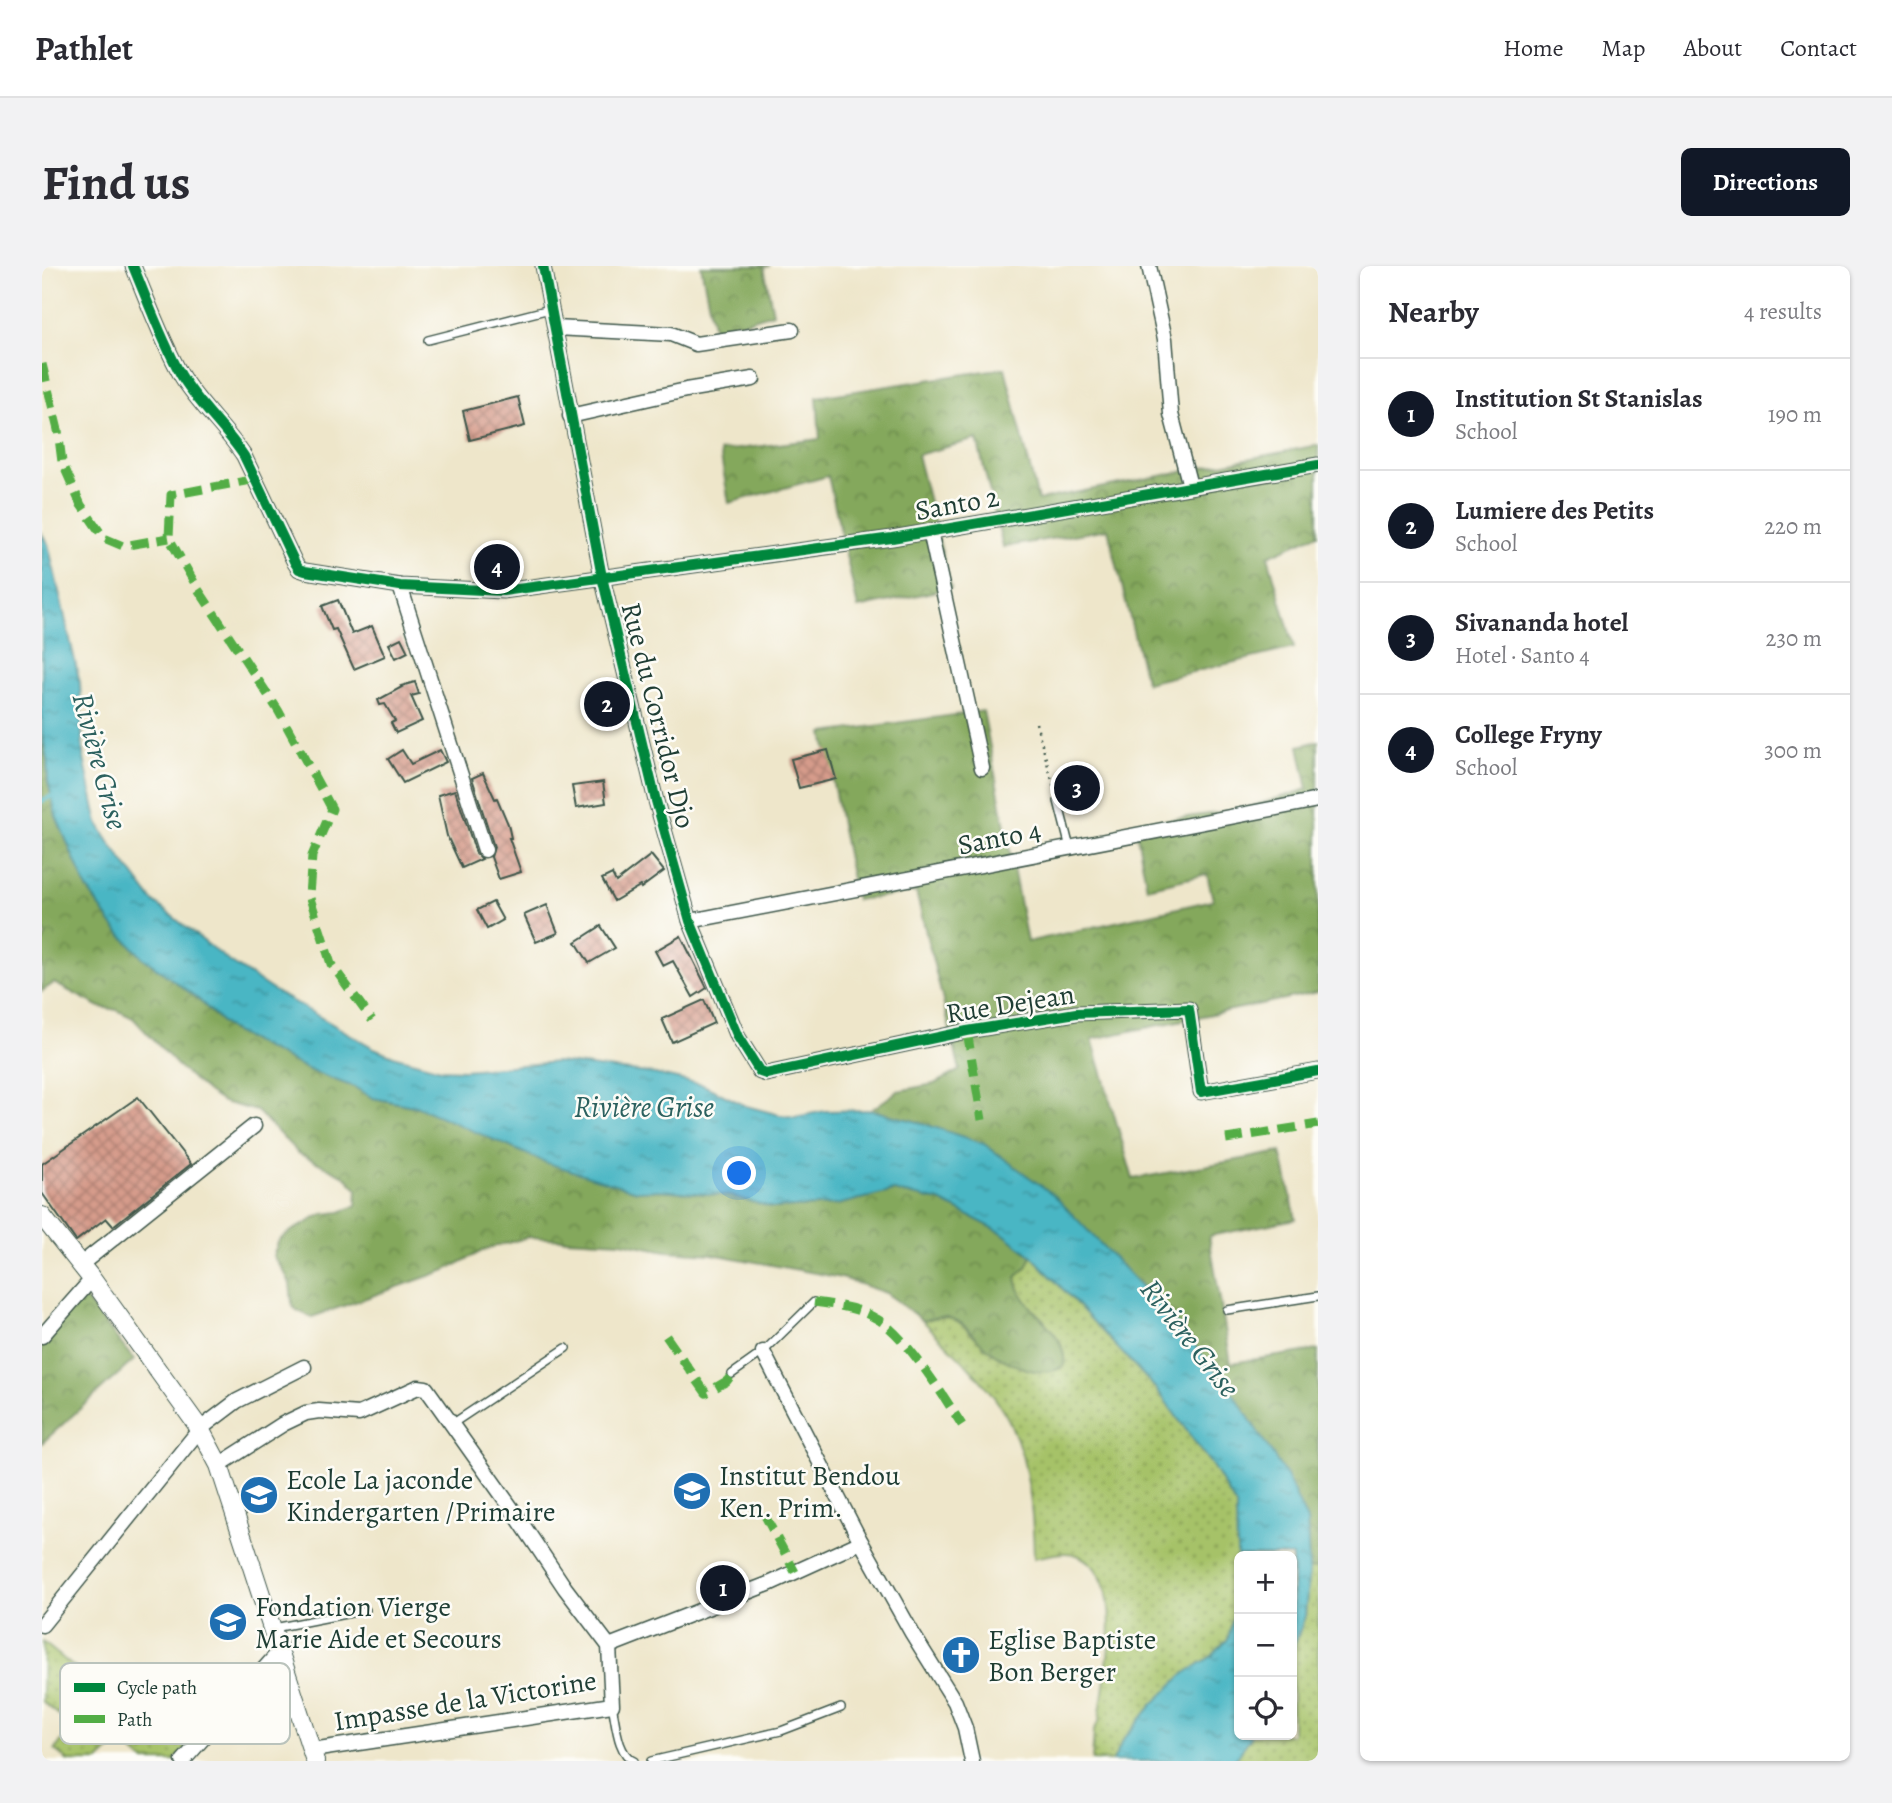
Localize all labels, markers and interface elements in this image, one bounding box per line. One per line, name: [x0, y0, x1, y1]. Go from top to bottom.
text: Pathlet: [35, 26, 133, 71]
text: Home: [1503, 32, 1564, 64]
text: Map: [1602, 32, 1646, 64]
text: About: [1684, 32, 1742, 64]
text: Contact: [1780, 32, 1857, 64]
button: Directions: [1681, 148, 1850, 216]
text: Find us: [42, 149, 190, 216]
text: Nearby: [1388, 292, 1479, 332]
text: 4 results: [1744, 296, 1822, 327]
text: Institution St Stanislas: [1455, 381, 1703, 416]
text: 1: [1407, 399, 1415, 430]
text: 190 m: [1768, 399, 1822, 430]
text: School: [1455, 416, 1517, 447]
street label: Santo 2: [912, 478, 1002, 530]
text: Lumiere des Petits: [1455, 493, 1654, 528]
text: 2: [1405, 511, 1417, 542]
text: 220 m: [1764, 511, 1822, 542]
text: School: [1455, 528, 1517, 559]
pin: 4: [474, 541, 520, 593]
street label: Rue du Corridor Djo: [612, 598, 704, 832]
text: Sivananda hotel: [1455, 605, 1628, 640]
text: 3: [1406, 623, 1416, 654]
text: 230 m: [1766, 623, 1822, 654]
text: Hotel · Santo 4: [1455, 640, 1590, 671]
pin: 2: [584, 678, 630, 730]
water label: Rivière Grise: [63, 688, 138, 834]
text: College Fryny: [1455, 717, 1602, 752]
text: 4: [1406, 735, 1416, 766]
text: 300 m: [1764, 735, 1822, 766]
text: School: [1455, 752, 1517, 783]
pin: 3: [1054, 762, 1100, 814]
street label: Santo 4: [954, 811, 1044, 865]
street label: Rue Dejean: [943, 975, 1077, 1033]
water label: Rivière Grise: [574, 1087, 714, 1127]
your location: [722, 1156, 756, 1190]
water label: Rivière Grise: [1131, 1270, 1249, 1406]
place label: Institut Bendou Ken. Prim.: [719, 1457, 901, 1527]
place label: Ecole La jaconde Kindergarten /Primaire: [286, 1461, 555, 1531]
school or university icon: Institut Bendou Ken. Prim.: [671, 1470, 713, 1512]
school or university icon: Ecole La jaconde Kindergarten /Primaire: [238, 1474, 280, 1516]
map controls: [1234, 1551, 1297, 1740]
button: +: [1234, 1551, 1297, 1614]
pin: 1: [700, 1562, 746, 1614]
place label: Fondation Vierge Marie Aide et Secours: [255, 1588, 502, 1658]
school or university icon: Fondation Vierge Marie Aide et Secours: [207, 1601, 249, 1643]
button: −: [1234, 1614, 1297, 1677]
place label: Eglise Baptiste Bon Berger: [988, 1621, 1156, 1691]
church icon: Eglise Baptiste Bon Berger: [940, 1634, 982, 1676]
street label: Impasse de la Victorine: [331, 1661, 599, 1741]
legend: [60, 1663, 290, 1744]
text: Cycle path: [117, 1675, 197, 1701]
button: locate: [1234, 1677, 1297, 1740]
text: Path: [117, 1707, 152, 1733]

